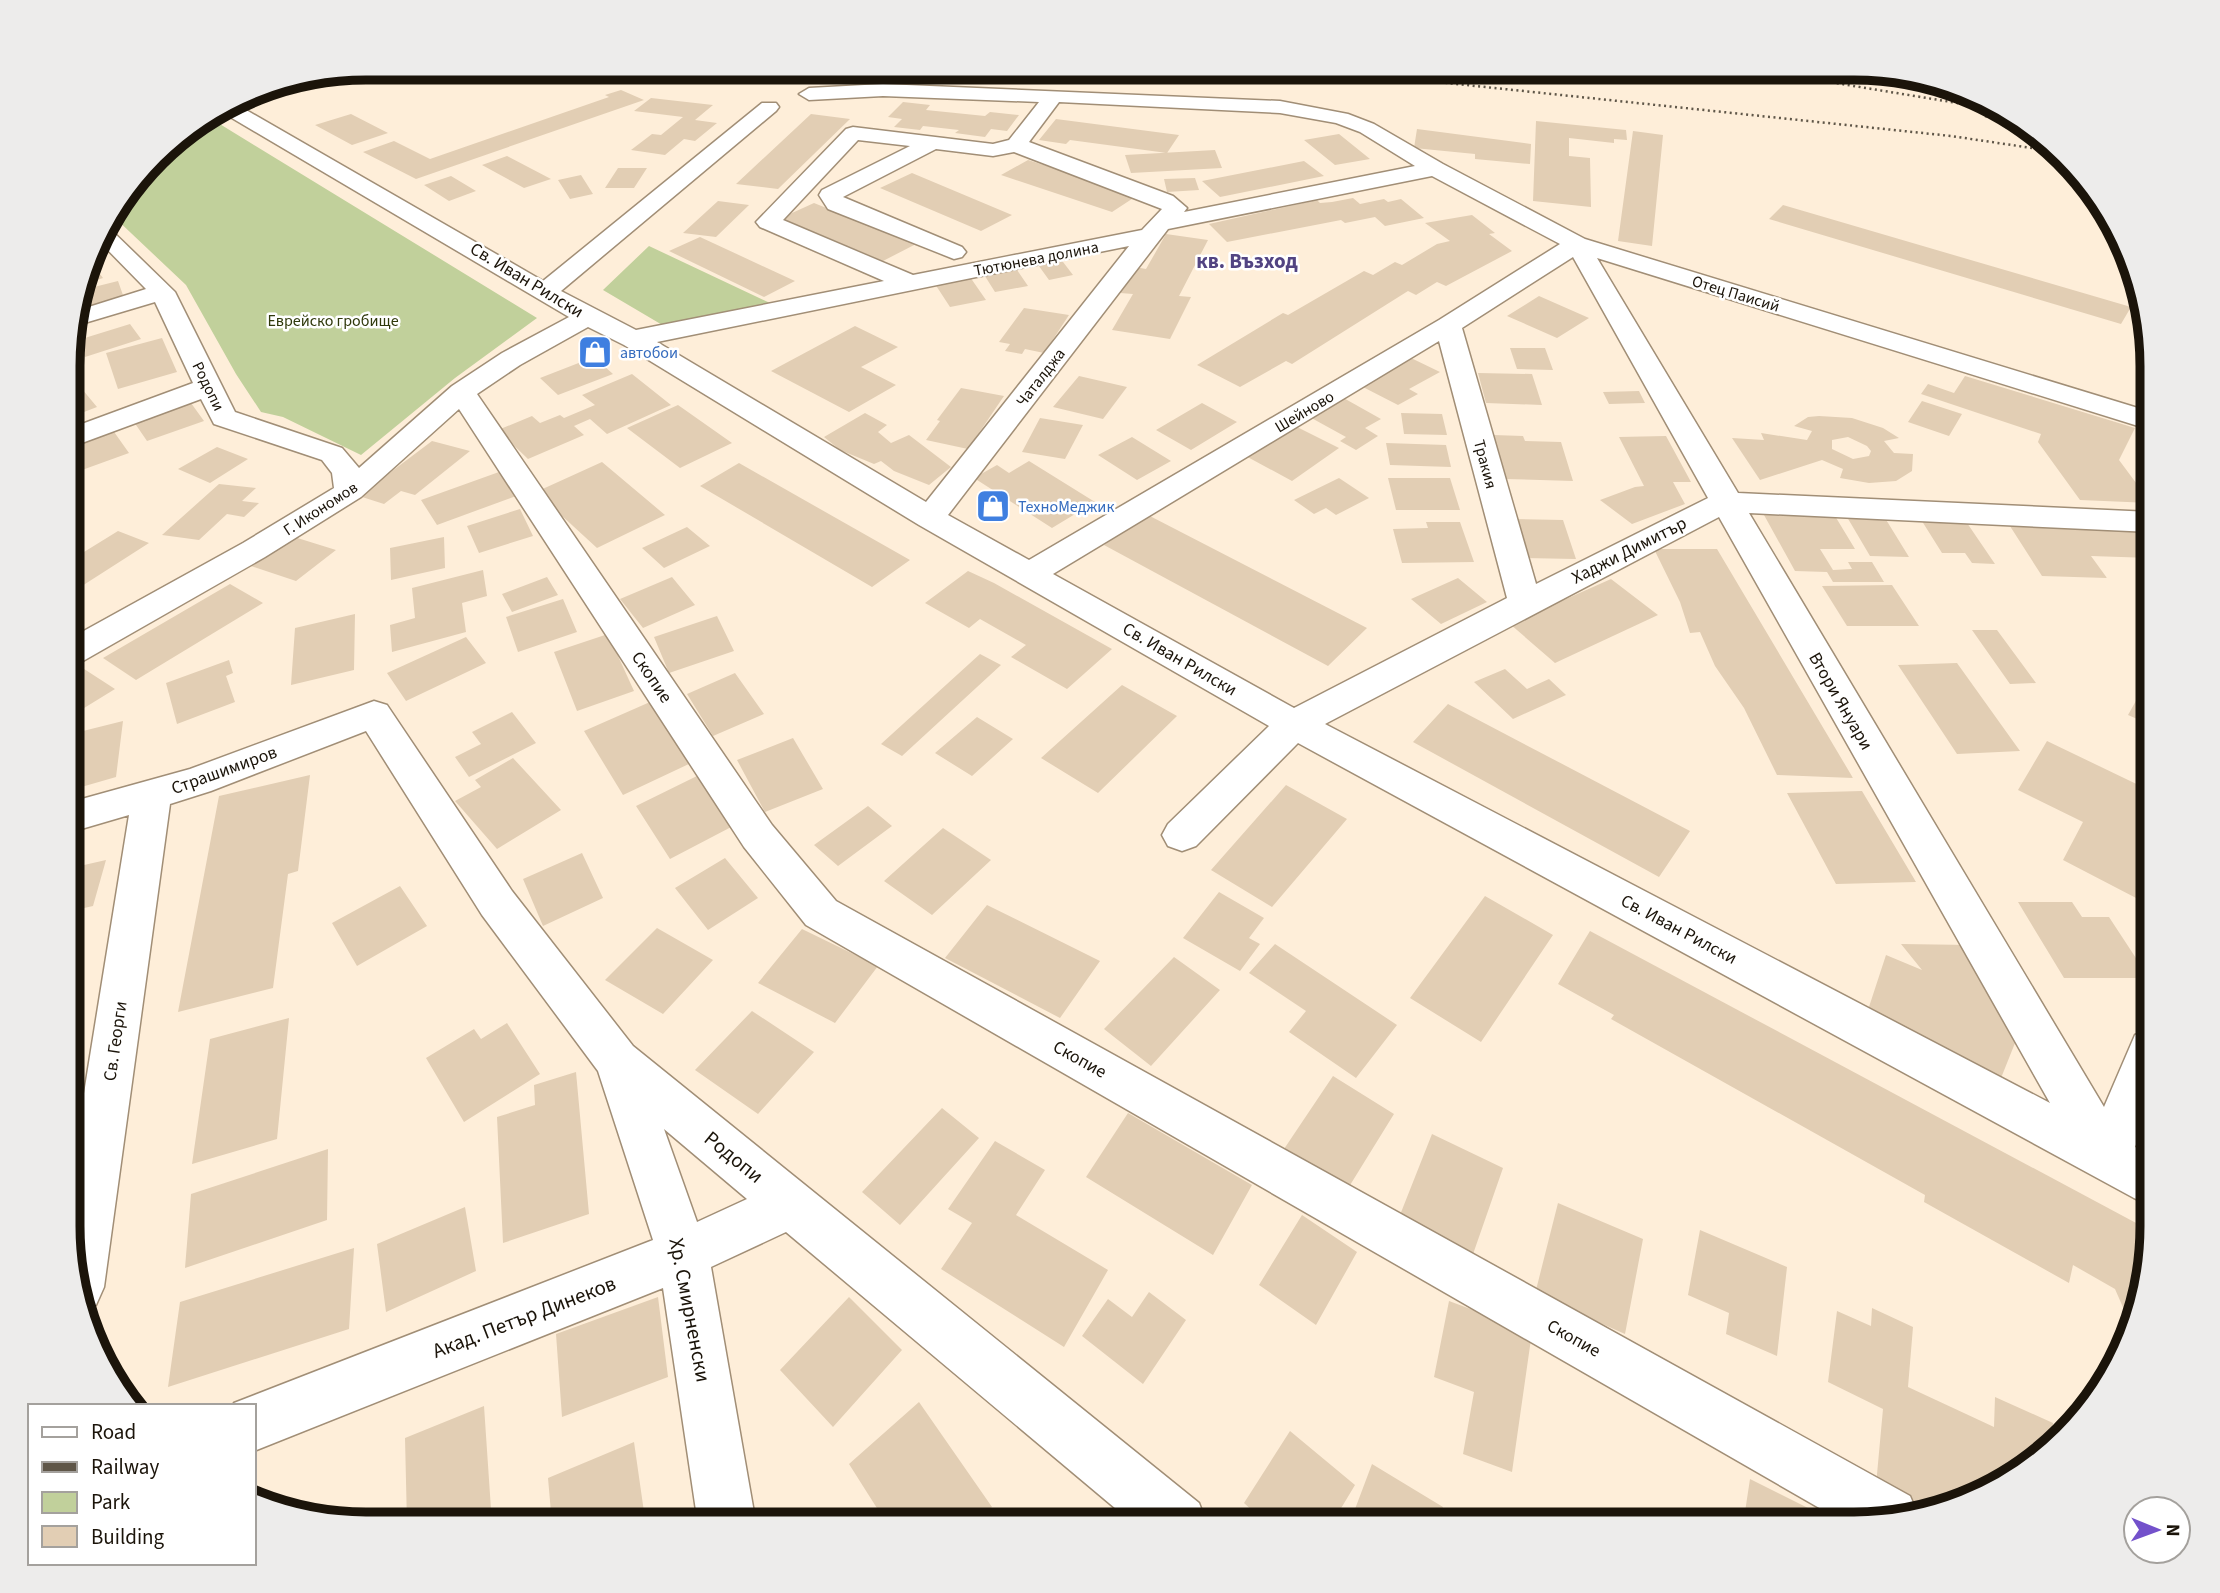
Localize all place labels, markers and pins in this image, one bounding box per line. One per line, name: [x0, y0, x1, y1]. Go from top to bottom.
shop icon: автобои: [576, 333, 614, 371]
place label: автобои: [620, 342, 678, 364]
shop icon: ТехноМеджик: [974, 487, 1012, 525]
place label: ТехноМеджик: [1018, 496, 1114, 518]

